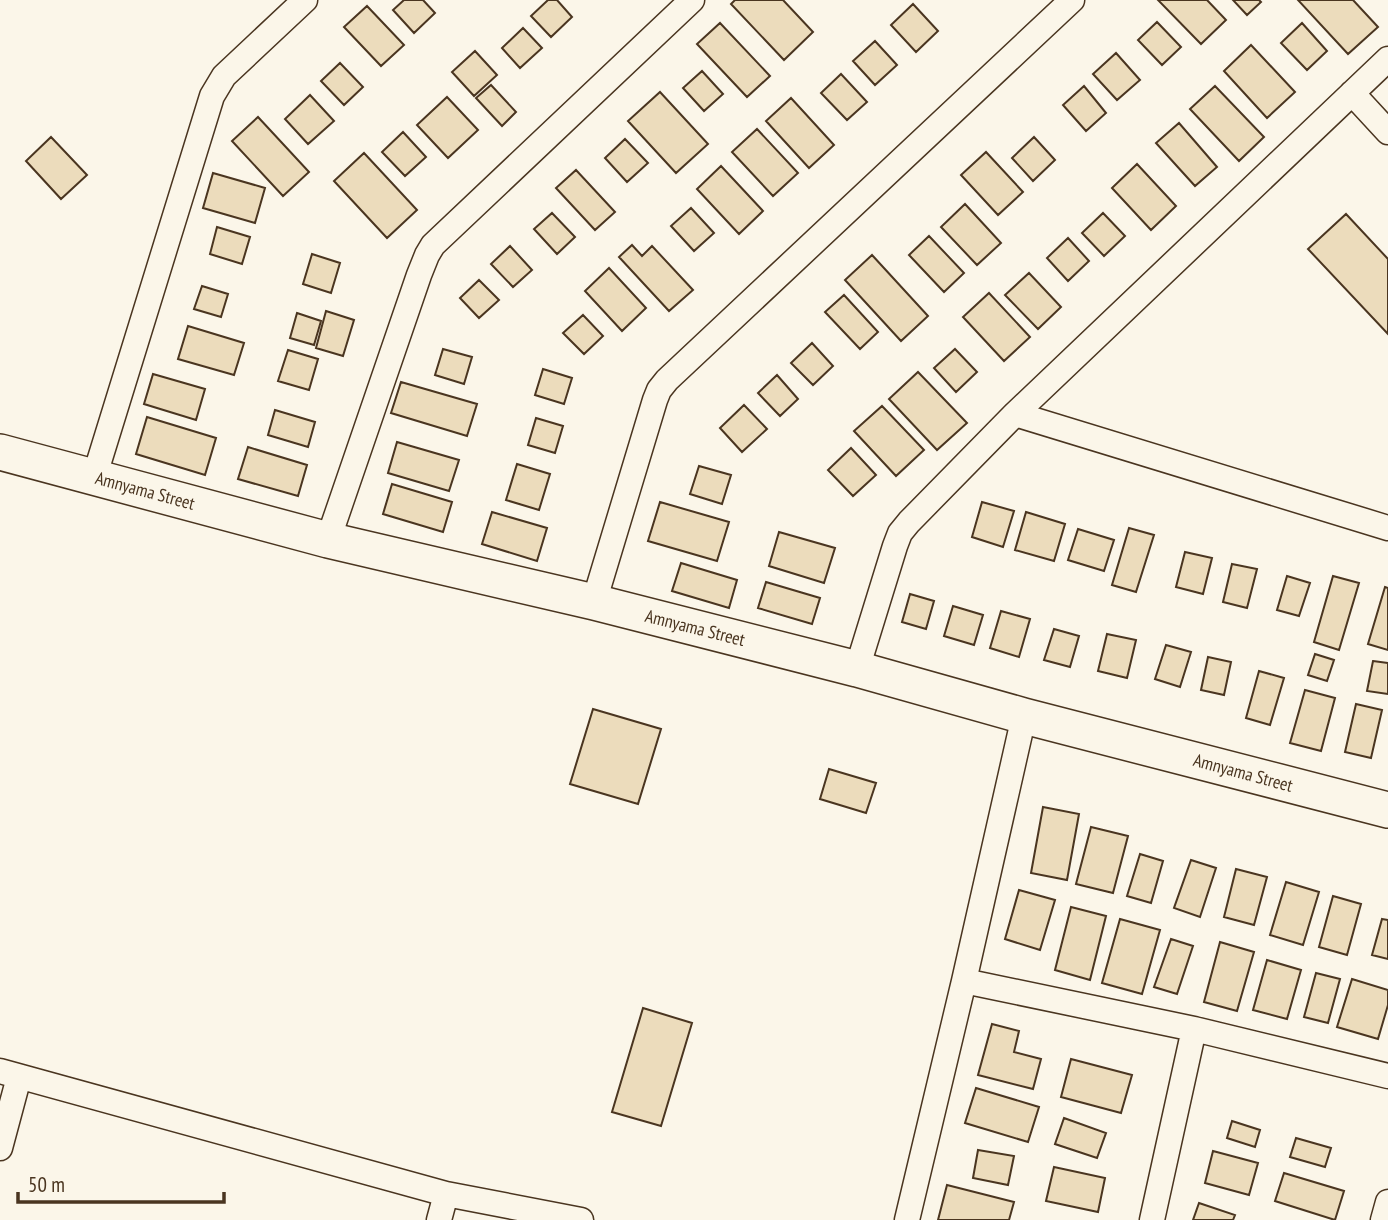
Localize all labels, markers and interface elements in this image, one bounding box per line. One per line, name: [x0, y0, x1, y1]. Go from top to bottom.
street label: Amnyama Street: [93, 466, 197, 515]
street label: Amnyama Street: [643, 604, 747, 651]
street label: Amnyama Street: [1191, 748, 1295, 797]
scale bar: [18, 1160, 224, 1204]
text: 50 m: [28, 1171, 65, 1198]

